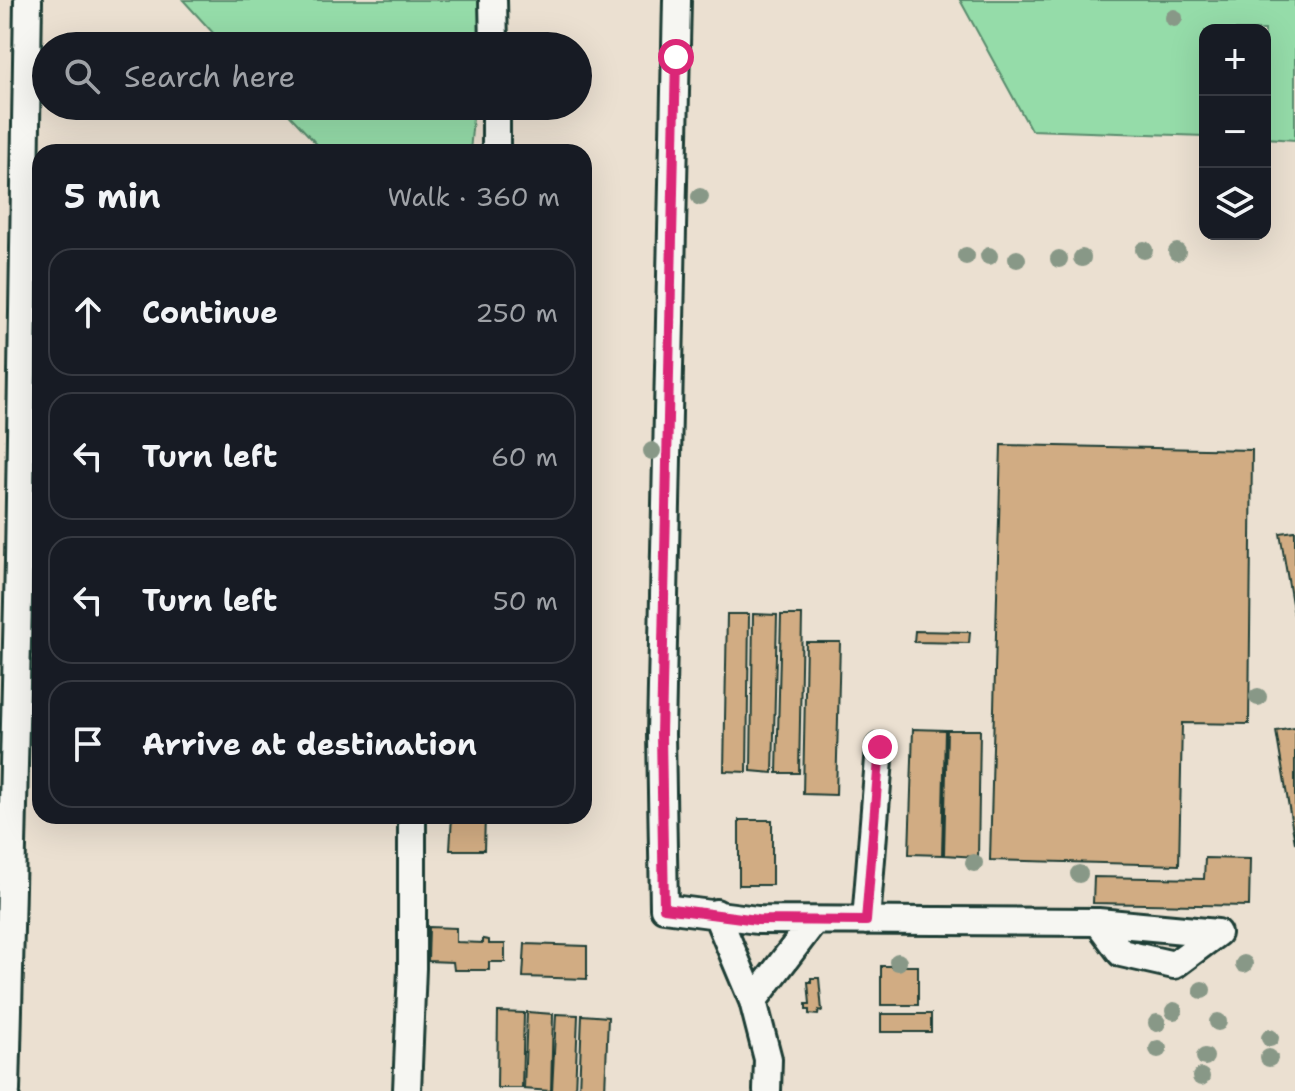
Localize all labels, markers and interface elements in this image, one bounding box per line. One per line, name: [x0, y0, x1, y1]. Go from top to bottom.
map controls: [1199, 24, 1271, 240]
button: +: [1199, 24, 1271, 96]
search box: [32, 32, 592, 120]
route start: [658, 39, 694, 75]
icon: search: [60, 54, 104, 98]
text: Search here: [124, 56, 295, 97]
button: −: [1199, 96, 1271, 168]
button: layers: [1199, 168, 1271, 240]
text: 5 min: [64, 173, 161, 219]
text: Walk · 360 m: [388, 179, 560, 214]
icon: ahead: [66, 290, 110, 334]
text: Continue: [142, 292, 278, 333]
text: 250 m: [475, 295, 558, 330]
icon: left: [66, 434, 110, 478]
text: Turn left: [142, 436, 277, 477]
text: 60 m: [491, 439, 558, 474]
icon: left: [66, 578, 110, 622]
text: Turn left: [142, 580, 277, 621]
text: 50 m: [493, 583, 558, 618]
icon: arrive: [66, 722, 110, 766]
text: Arrive at destination: [142, 724, 477, 765]
route end: [862, 729, 898, 765]

